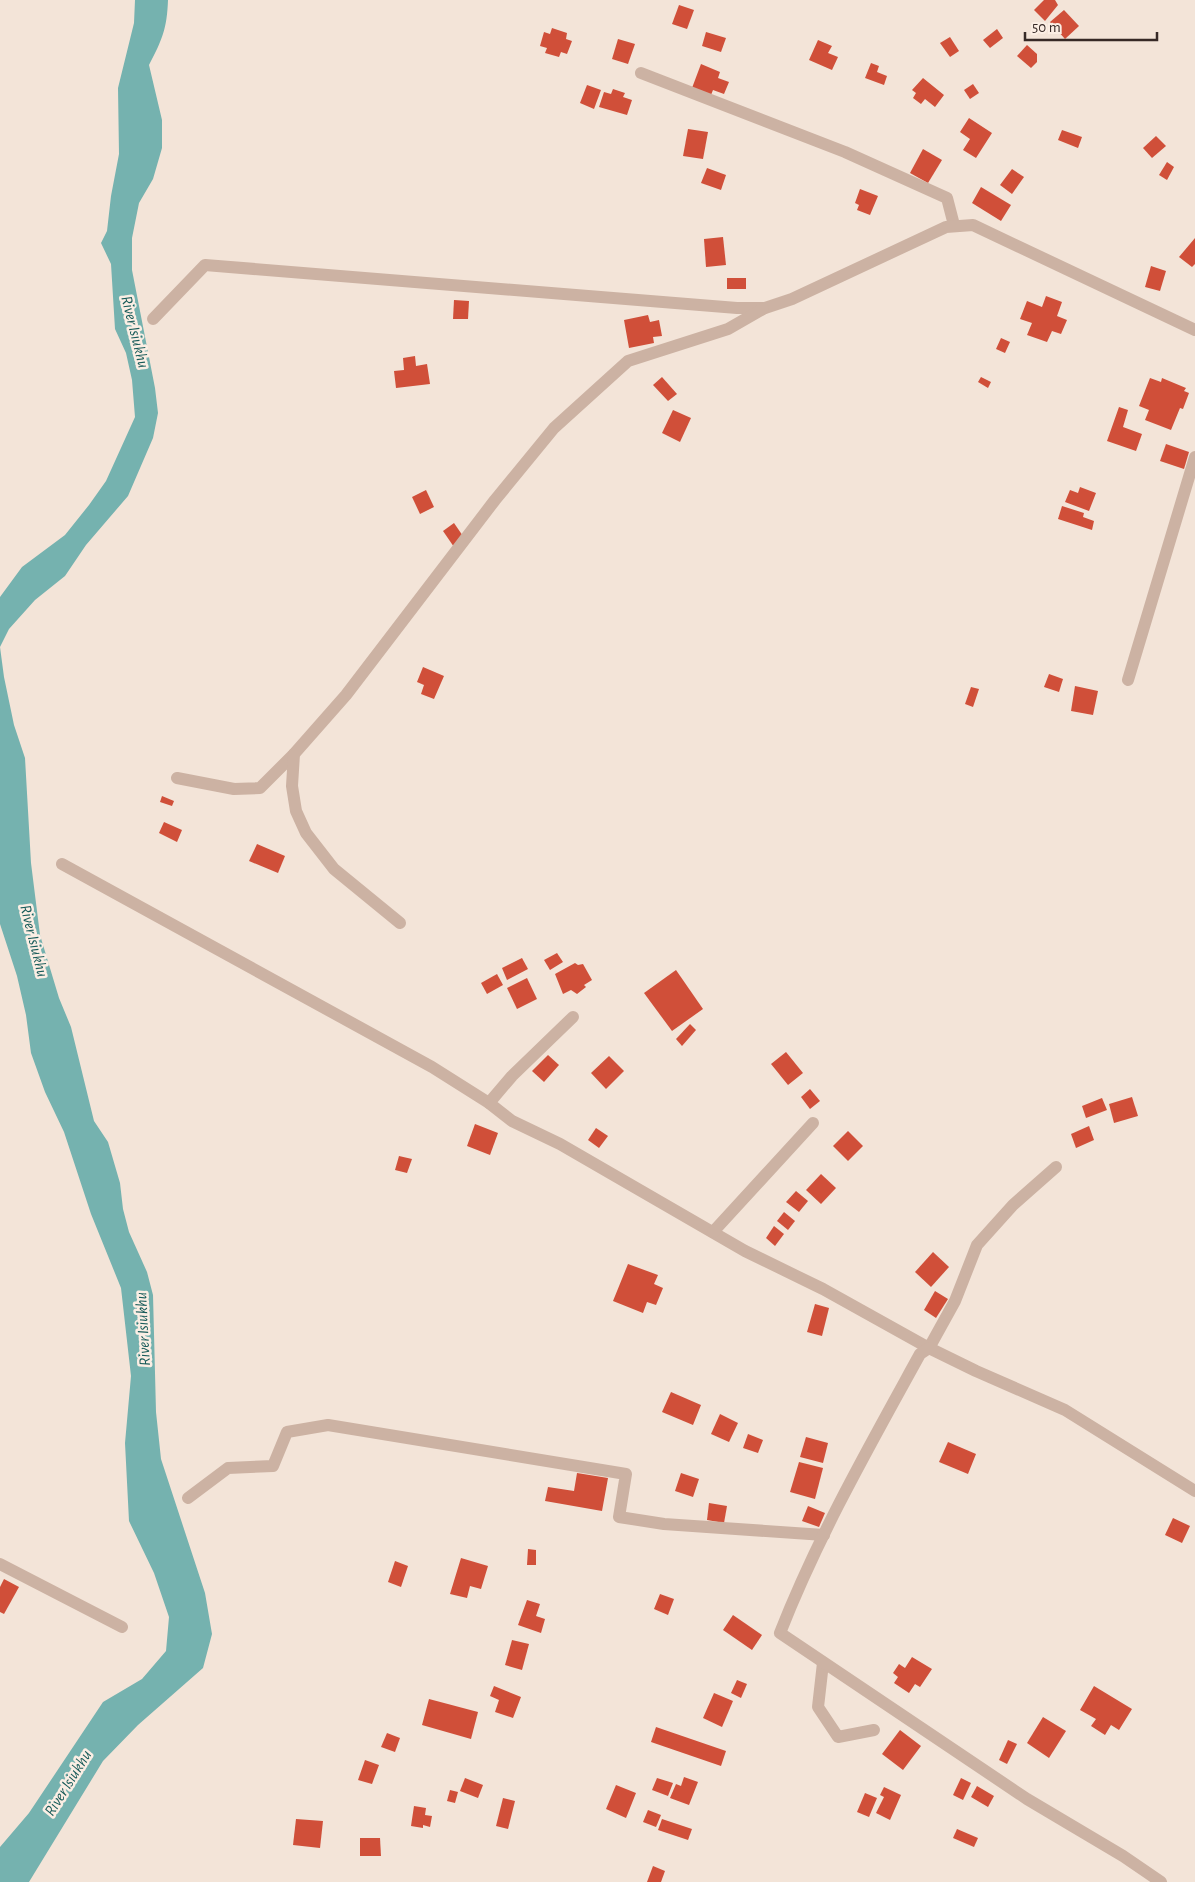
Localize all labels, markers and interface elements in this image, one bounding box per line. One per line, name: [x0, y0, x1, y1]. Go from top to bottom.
scale bar: [1025, 10, 1158, 42]
text: 50 m: [1032, 20, 1061, 35]
water label: River Isiukhu: [118, 294, 152, 370]
water label: River Isiukhu: [17, 903, 51, 979]
water label: River Isiukhu: [133, 1292, 153, 1366]
water label: River Isiukhu: [42, 1747, 94, 1819]

